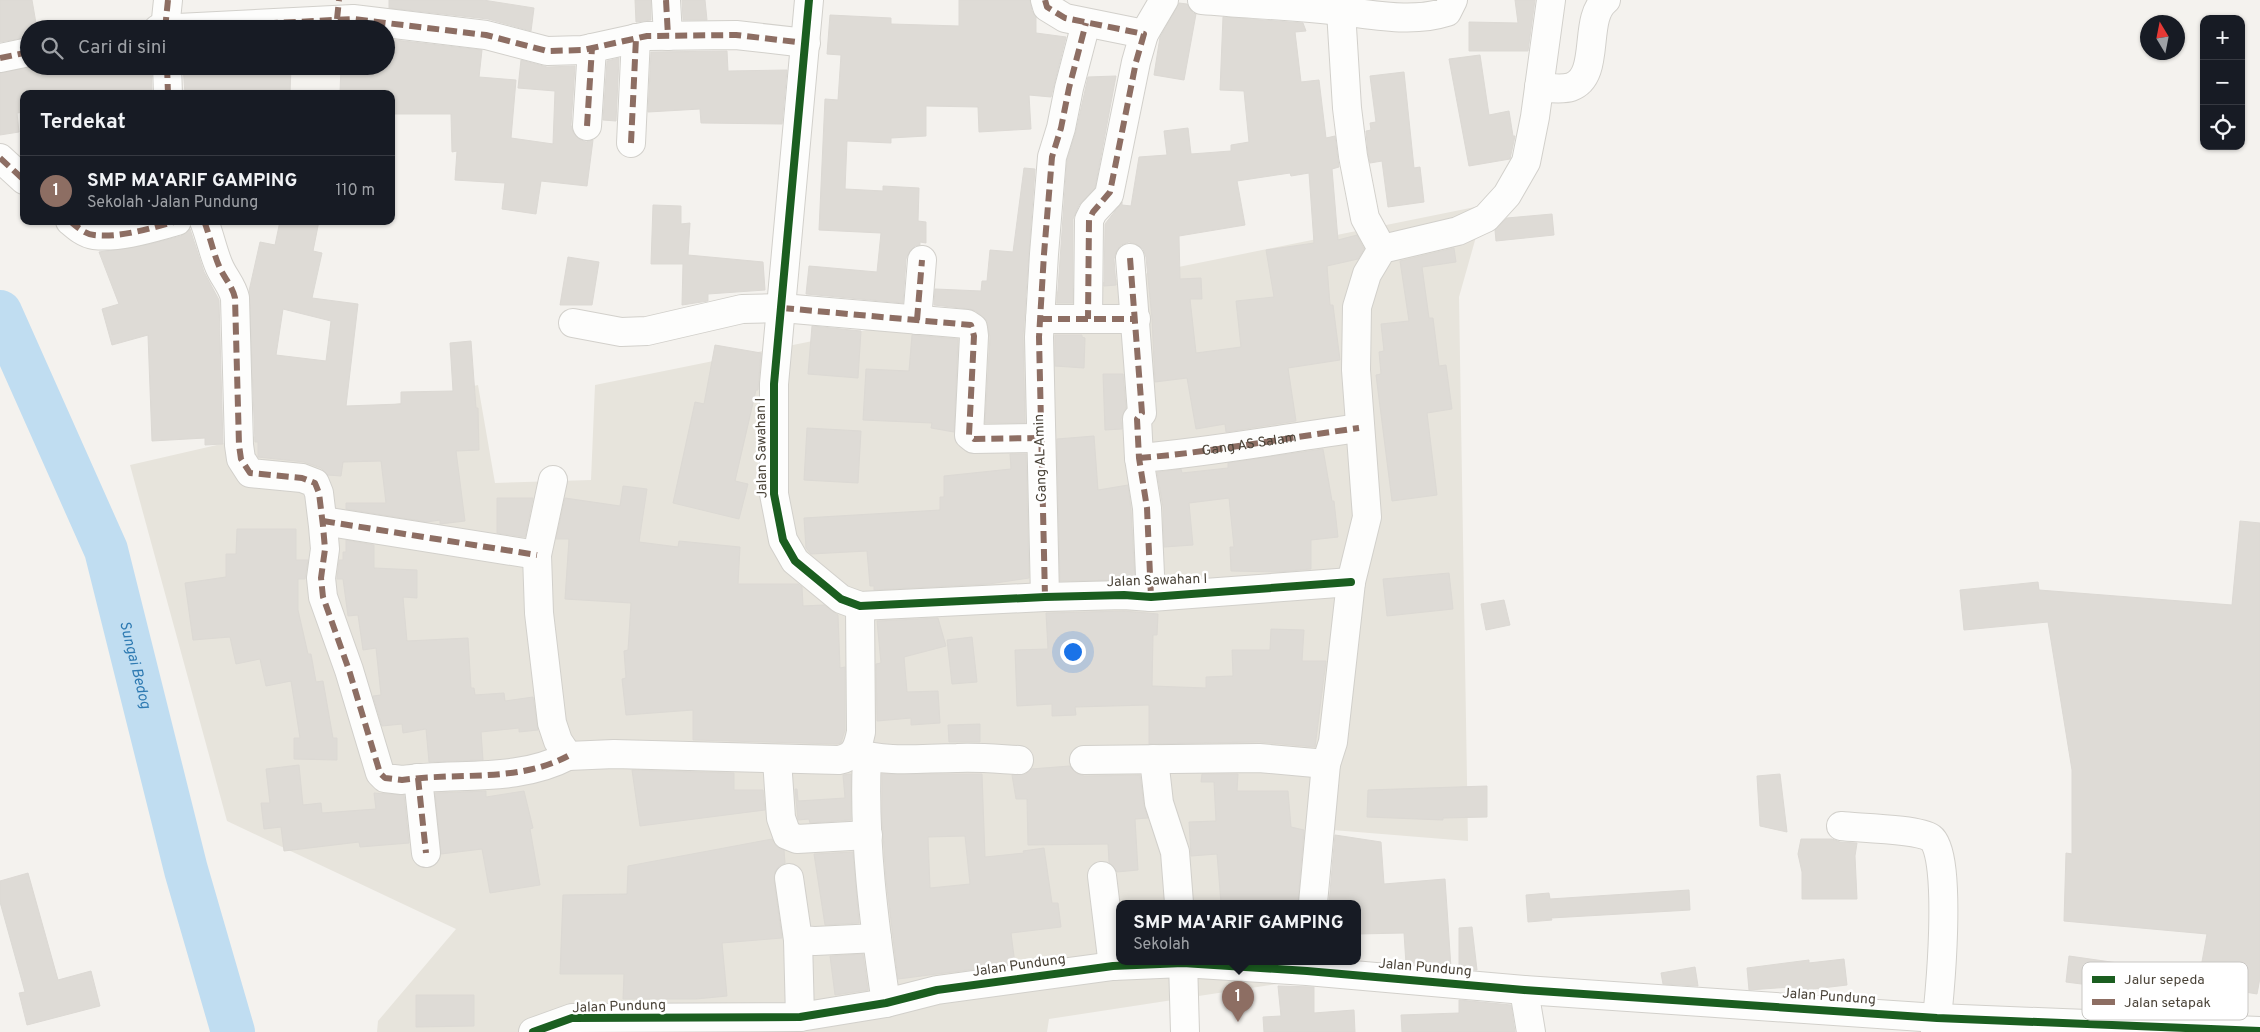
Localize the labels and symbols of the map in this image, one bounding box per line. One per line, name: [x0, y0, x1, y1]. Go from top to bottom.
north arrow: [2140, 15, 2185, 60]
street label: Jalan Sawahan I: [753, 397, 771, 499]
street label: Gang AL Amin: [1031, 414, 1051, 502]
street label: Gang AS Salam: [1201, 429, 1298, 460]
street label: Jalan Sawahan I: [1106, 571, 1208, 591]
water label: Sungai Bedog: [115, 619, 155, 712]
your location: [1060, 639, 1086, 665]
street label: Jalan Pundung: [971, 951, 1067, 981]
street label: Jalan Pundung: [1377, 955, 1473, 981]
legend: [2082, 962, 2248, 1020]
text: Jalur sepeda: [2124, 972, 2205, 989]
pin: 1: [1222, 981, 1254, 1022]
street label: Jalan Pundung: [1782, 985, 1876, 1009]
text: Jalan setapak: [2124, 995, 2211, 1012]
street label: Jalan Pundung: [572, 997, 666, 1017]

